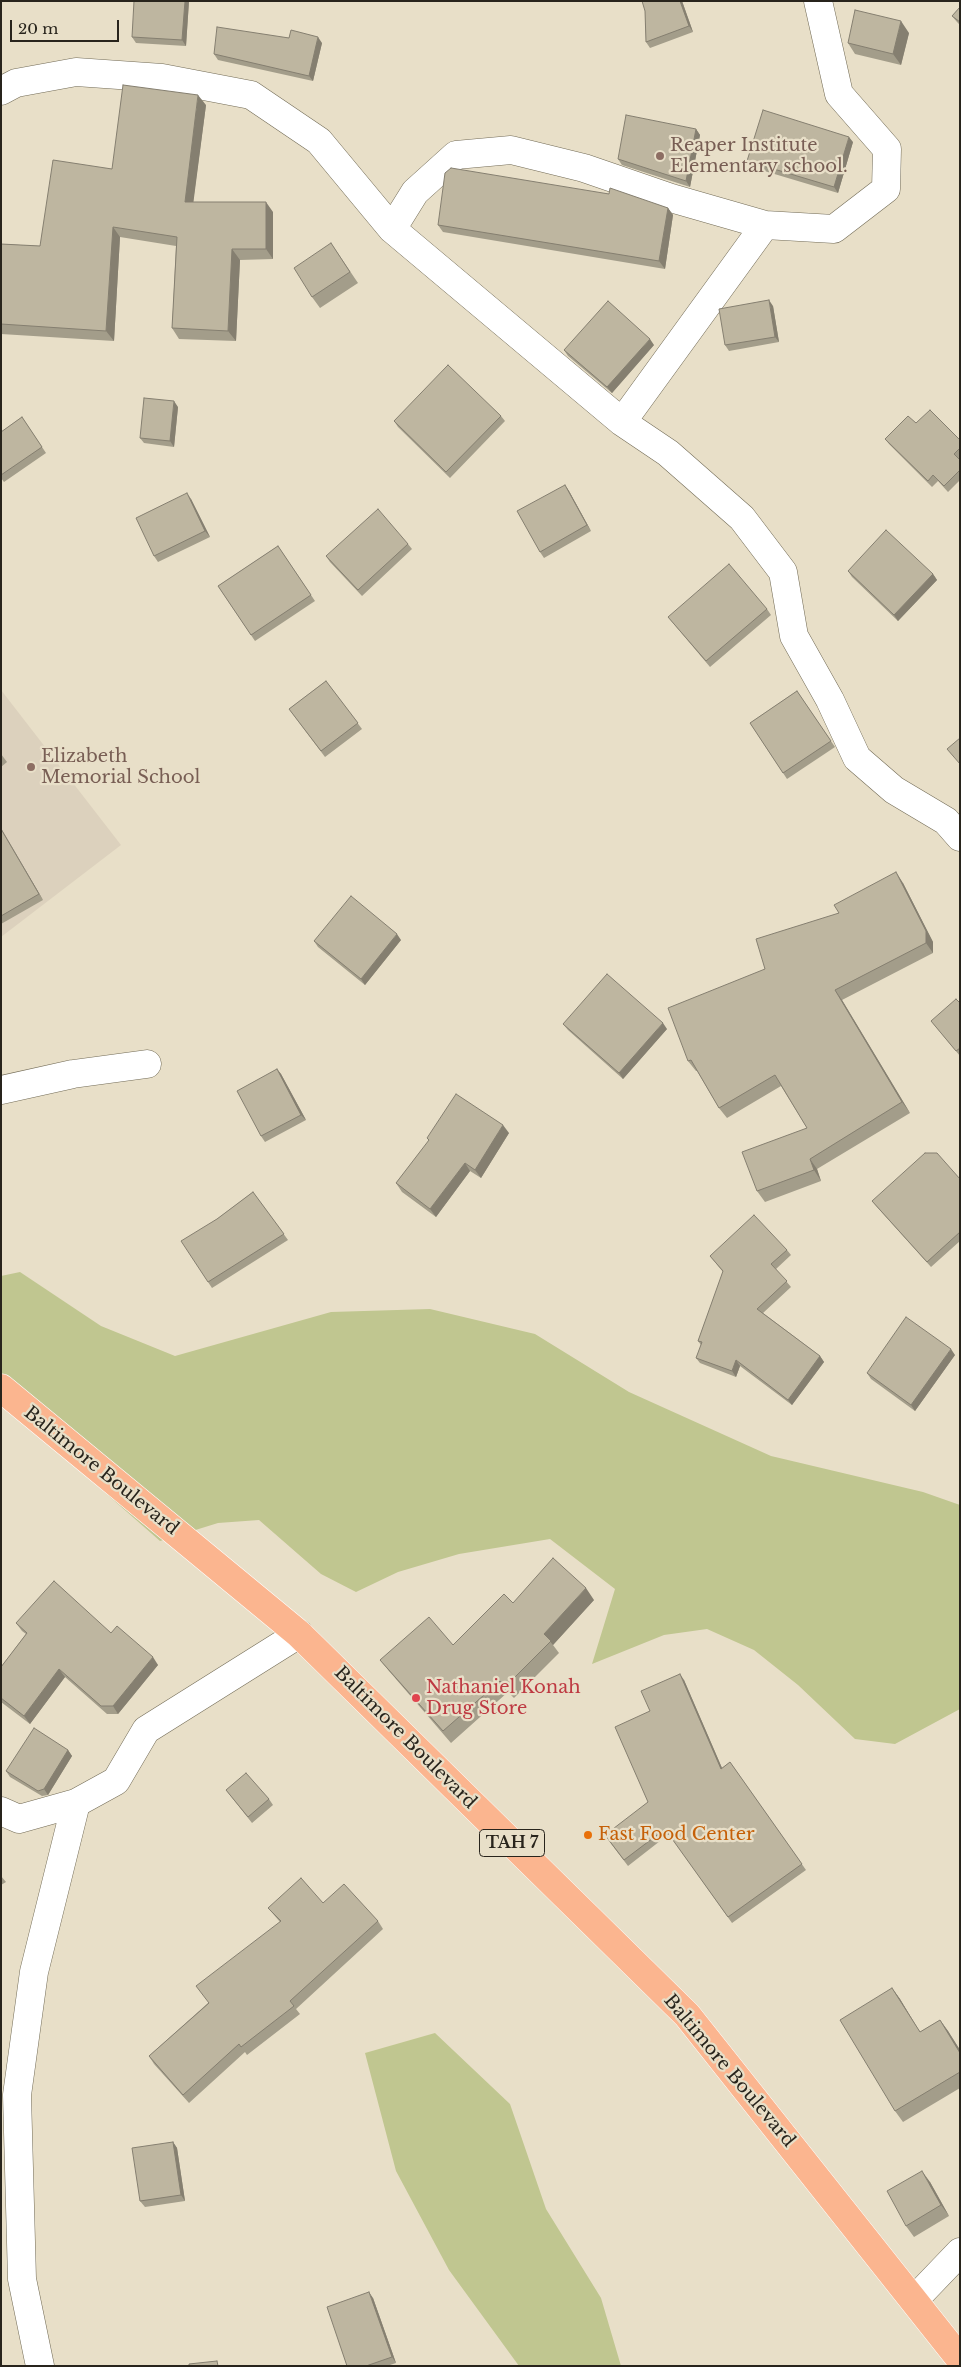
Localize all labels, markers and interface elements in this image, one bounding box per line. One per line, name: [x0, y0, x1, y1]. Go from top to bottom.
scale bar: [12, 10, 121, 42]
text: 20 m: [18, 19, 58, 38]
place label: Reaper Institute Elementary school.: [670, 135, 848, 178]
marker: Reaper Institute Elementary school.: [654, 150, 666, 162]
place label: Elizabeth Memorial School: [41, 746, 200, 789]
marker: Elizabeth Memorial School: [25, 761, 37, 773]
street label: Baltimore Boulevard: [19, 1402, 183, 1540]
street label: Baltimore Boulevard: [329, 1662, 481, 1814]
place label: Nathaniel Konah Drug Store: [426, 1677, 581, 1720]
marker: Nathaniel Konah Drug Store: [410, 1692, 422, 1704]
place label: Fast Food Center: [598, 1824, 755, 1846]
marker: Fast Food Center: [582, 1829, 594, 1841]
road number: TAH 7: [480, 1830, 544, 1856]
street label: Baltimore Boulevard: [659, 1990, 799, 2152]

